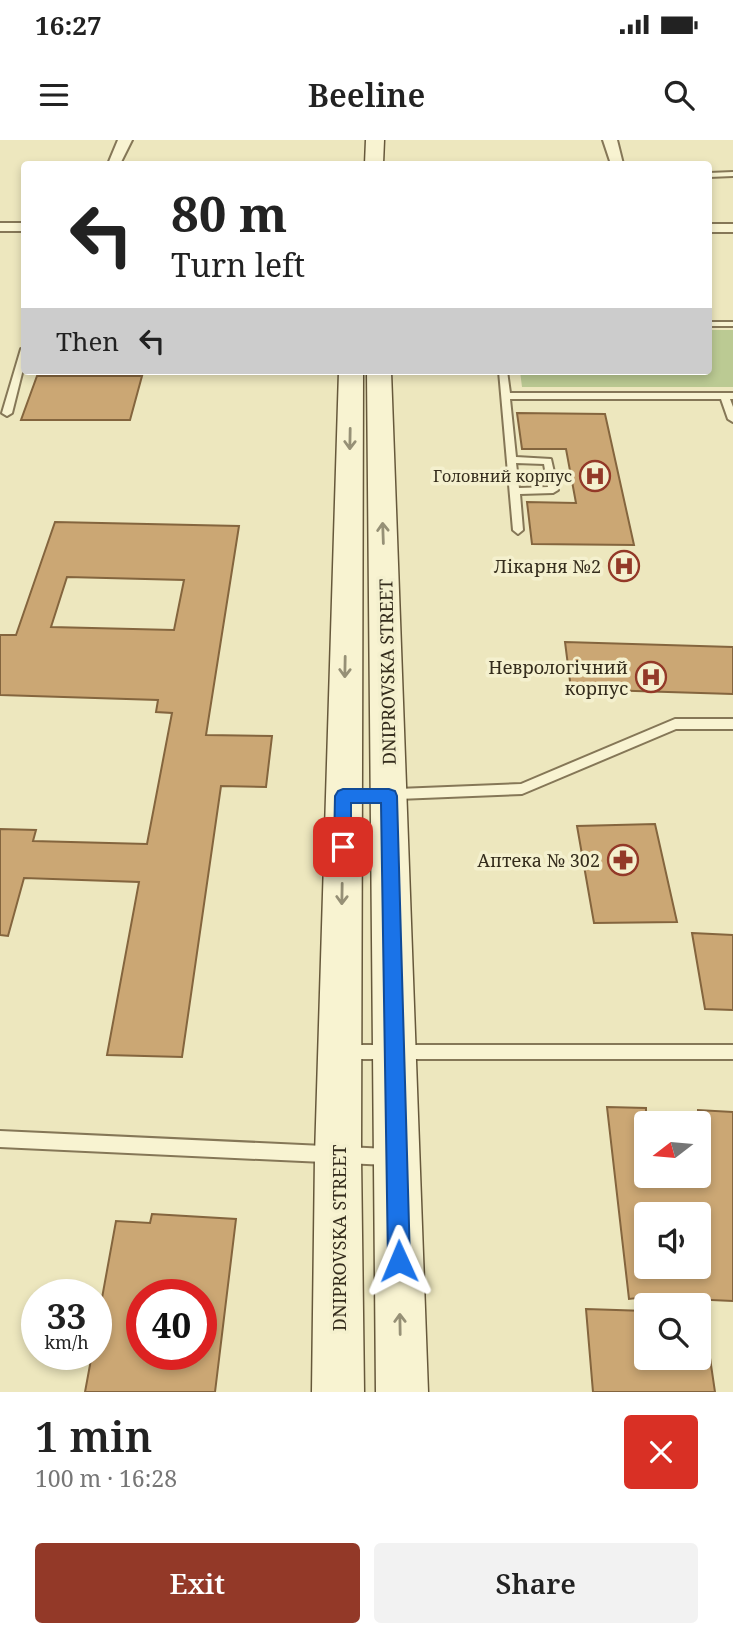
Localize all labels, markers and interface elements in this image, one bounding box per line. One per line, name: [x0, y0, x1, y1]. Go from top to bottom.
text: 16:27: [35, 7, 102, 43]
text: Beeline: [308, 73, 425, 116]
icon: menu: [35, 76, 73, 114]
icon: search: [660, 76, 698, 114]
text: 80 m: [171, 180, 287, 246]
icon: left: [56, 189, 147, 280]
text: Turn left: [171, 243, 305, 286]
icon: left: [133, 322, 171, 360]
text: Then: [56, 323, 119, 359]
one-way arrow: [343, 427, 357, 450]
hospital icon: Головний корпус: [578, 459, 612, 493]
place label: Головний корпус: [433, 465, 572, 487]
one-way arrow: [377, 522, 390, 545]
hospital icon: Лікарня №2: [607, 549, 641, 583]
place label: Лікарня №2: [494, 554, 601, 578]
street label: DNIPROVSKA STREET: [373, 579, 401, 765]
one-way arrow: [339, 655, 352, 678]
place label: Неврологічний корпус: [488, 655, 628, 700]
hospital icon: Неврологічний корпус: [634, 660, 668, 694]
pin: [313, 817, 373, 877]
icon: arrive: [324, 828, 362, 866]
pharmacy icon: Аптека № 302: [606, 843, 640, 877]
place label: Аптека № 302: [477, 848, 600, 872]
one-way arrow: [335, 882, 349, 905]
north arrow: [634, 1111, 710, 1188]
map controls: [634, 1111, 711, 1370]
street label: DNIPROVSKA STREET: [327, 1145, 351, 1331]
button: sound: [634, 1202, 711, 1279]
position arrow: [362, 1224, 436, 1298]
speed limit sign: 40: [126, 1279, 217, 1370]
text: 33: [47, 1292, 86, 1339]
button: search: [634, 1293, 711, 1370]
one-way arrow: [394, 1313, 407, 1336]
text: km/h: [44, 1330, 89, 1354]
text: 1 min: [35, 1407, 152, 1464]
button: close: [624, 1415, 698, 1489]
text: 100 m · 16:28: [35, 1462, 177, 1494]
button: Exit: [35, 1543, 360, 1623]
button: Share: [374, 1543, 698, 1623]

